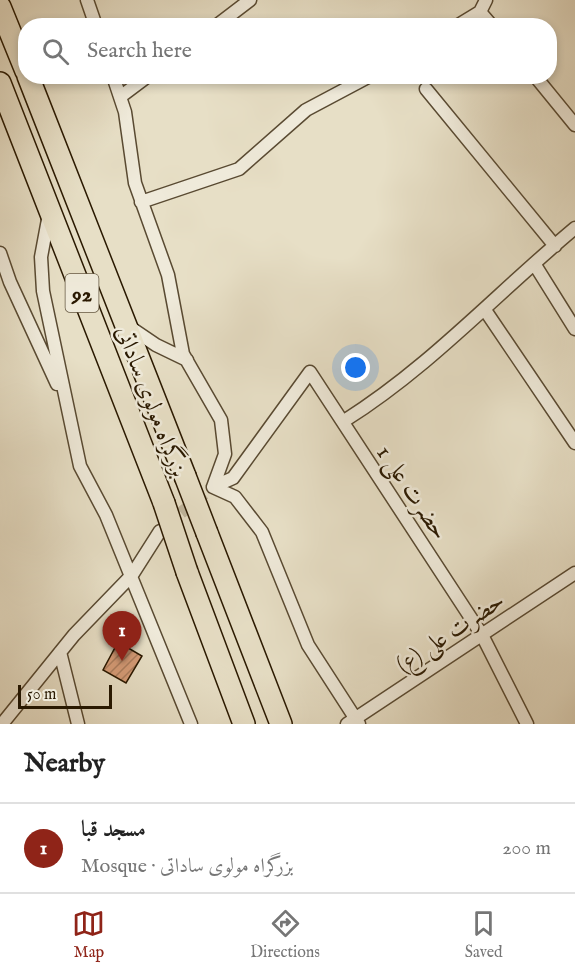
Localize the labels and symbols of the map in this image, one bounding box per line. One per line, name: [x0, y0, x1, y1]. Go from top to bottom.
road number: 92: [66, 274, 98, 312]
street label: بزرگراه مولوی ساداتی: [107, 321, 196, 482]
your location: [341, 353, 370, 382]
street label: حضرت علی 1: [369, 439, 455, 546]
street label: حضرت علی (ع): [391, 586, 513, 683]
pin: 1: [102, 612, 142, 661]
scale bar: [18, 682, 112, 710]

